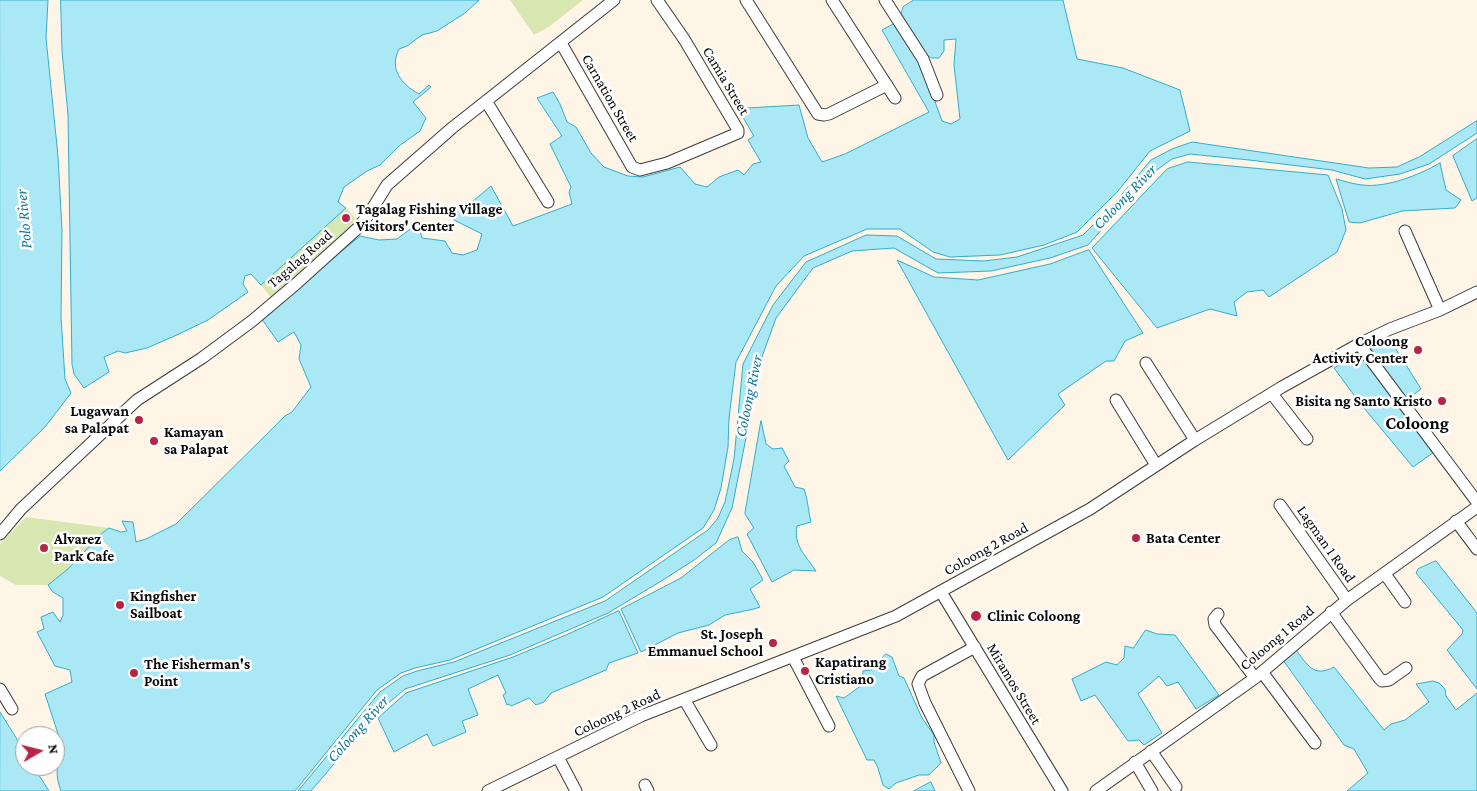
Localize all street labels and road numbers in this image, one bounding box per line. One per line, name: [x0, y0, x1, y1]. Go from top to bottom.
street label: Camia Street: [699, 44, 753, 118]
street label: Carnation Street: [578, 51, 642, 145]
street label: Tagalag Road: [264, 226, 336, 292]
street label: Lagman 1 Road: [1293, 502, 1359, 586]
street label: Coloong 2 Road: [941, 518, 1031, 580]
street label: Coloong 1 Road: [1236, 602, 1318, 674]
street label: Miramos Street: [983, 640, 1045, 728]
street label: Coloong 2 Road: [571, 685, 663, 741]

